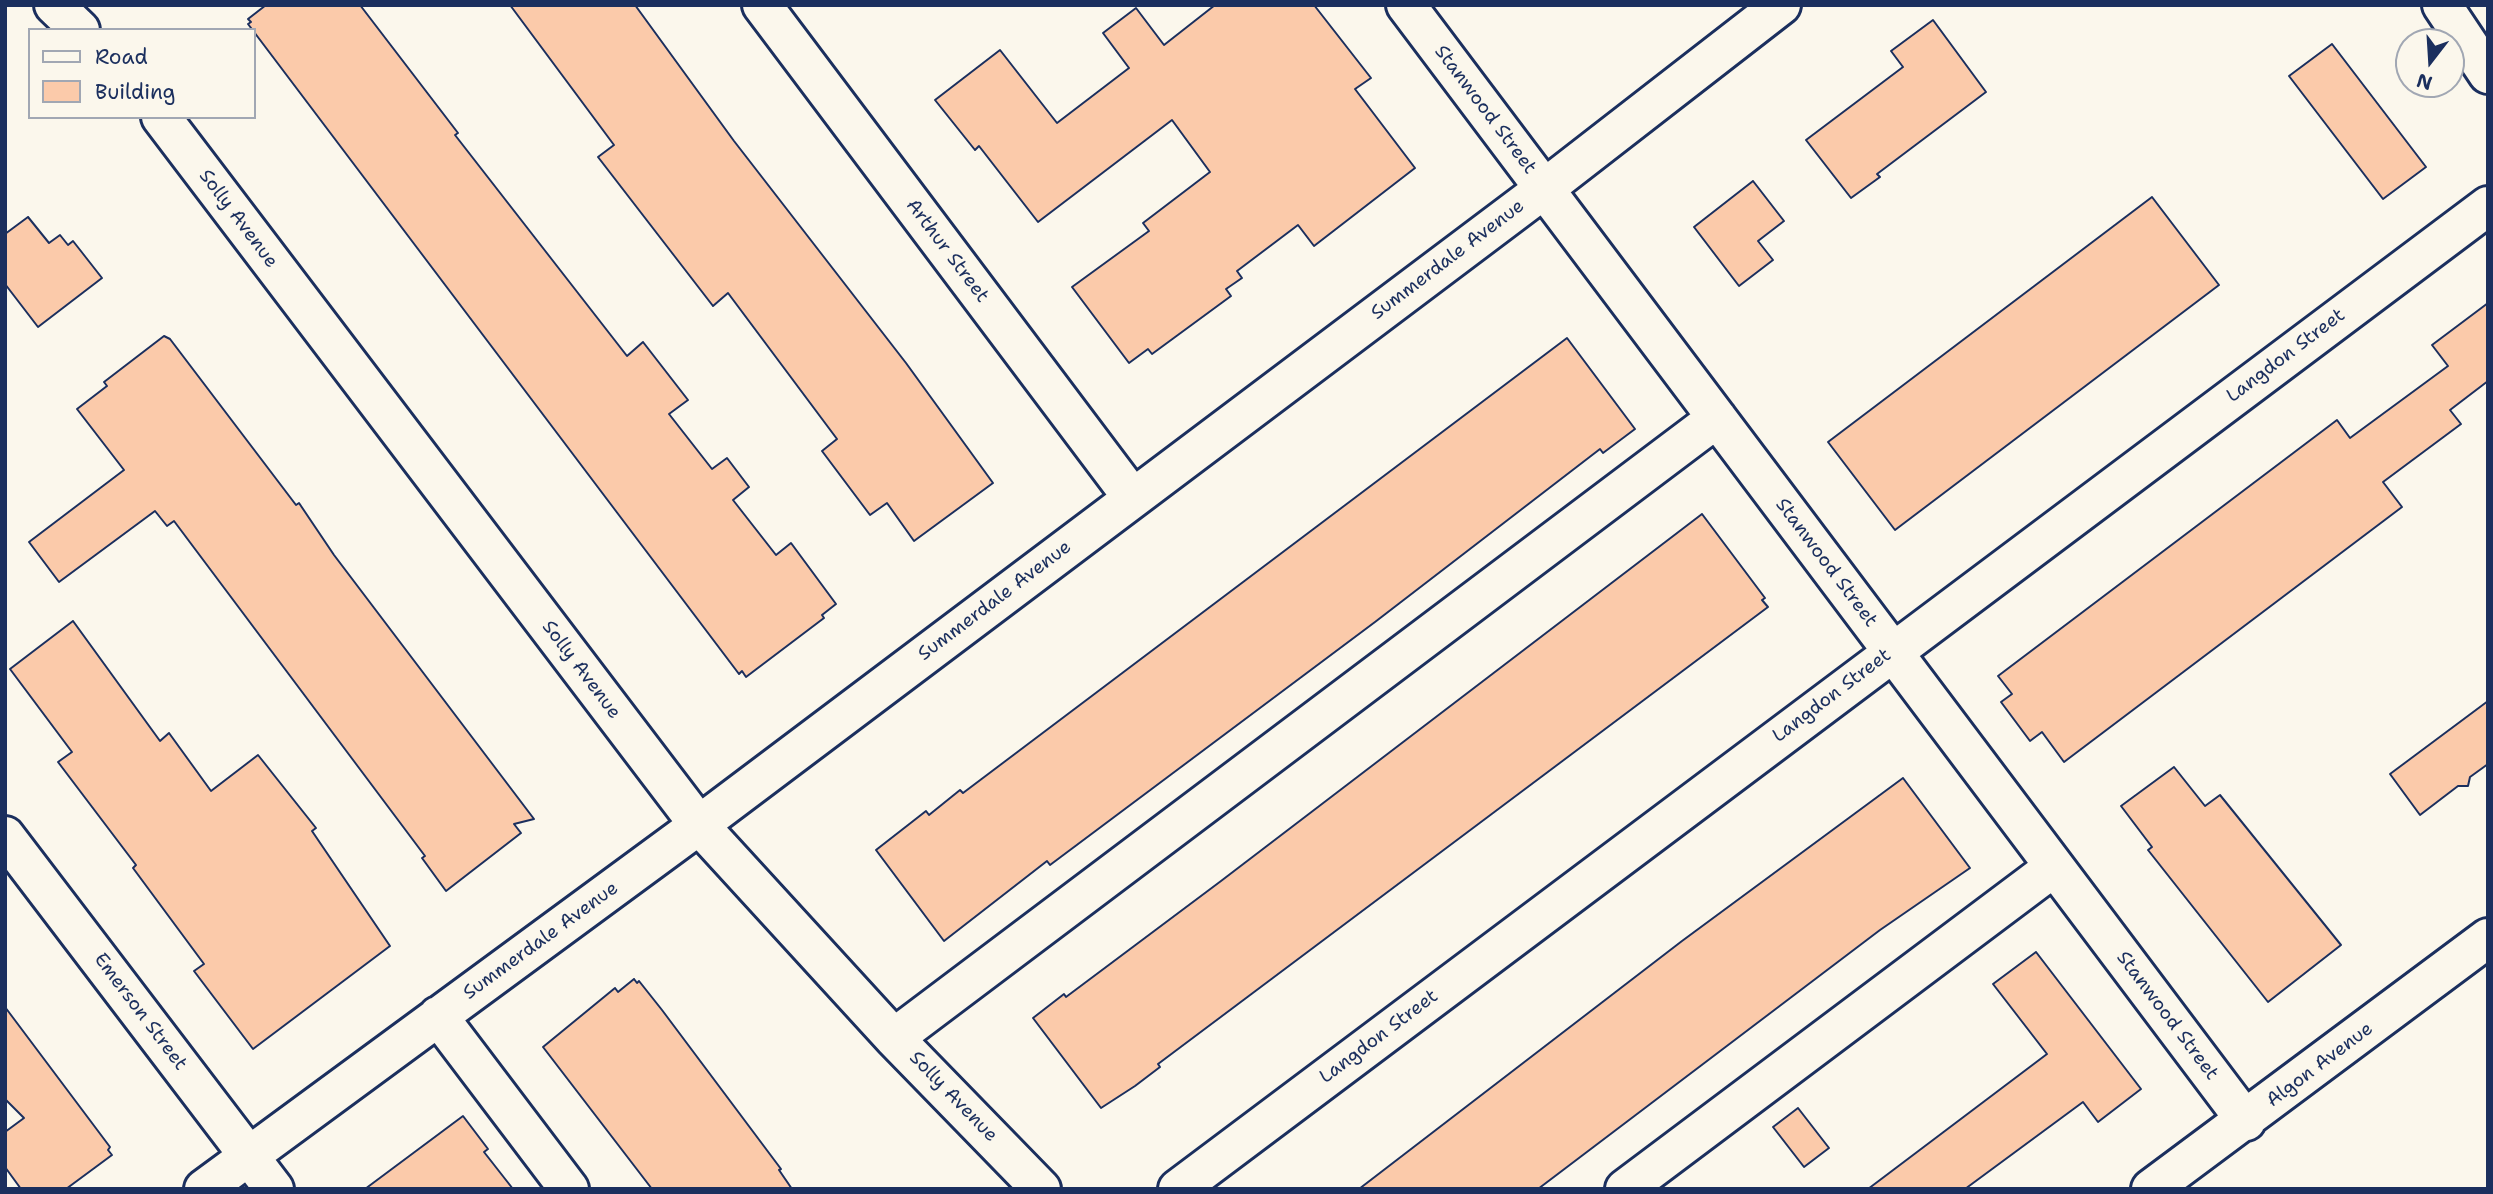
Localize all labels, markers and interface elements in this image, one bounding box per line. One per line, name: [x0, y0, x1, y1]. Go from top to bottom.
legend: [28, 28, 256, 119]
north arrow: [2395, 28, 2465, 98]
street label: Stanwood Street: [1429, 41, 1541, 179]
text: Road: [95, 43, 148, 71]
text: N: [2413, 67, 2435, 96]
text: Building: [95, 78, 175, 106]
street label: Solly Avenue: [194, 165, 282, 273]
street label: Arthur Street: [901, 195, 993, 307]
street label: Summerdale Avenue: [1367, 195, 1529, 325]
street label: Langdon Street: [2222, 304, 2350, 408]
street label: Stanwood Street: [1770, 494, 1882, 632]
street label: Summerdale Avenue: [914, 536, 1076, 666]
street label: Solly Avenue: [537, 616, 625, 724]
street label: Langdon Street: [1768, 644, 1896, 748]
street label: Summerdale Avenue: [459, 877, 623, 1005]
street label: Stanwood Street: [2111, 947, 2223, 1085]
street label: Emerson Street: [89, 949, 191, 1075]
street label: Langdon Street: [1315, 985, 1443, 1089]
street label: Algon Avenue: [2262, 1018, 2378, 1112]
street label: Solly Avenue: [904, 1047, 1002, 1147]

